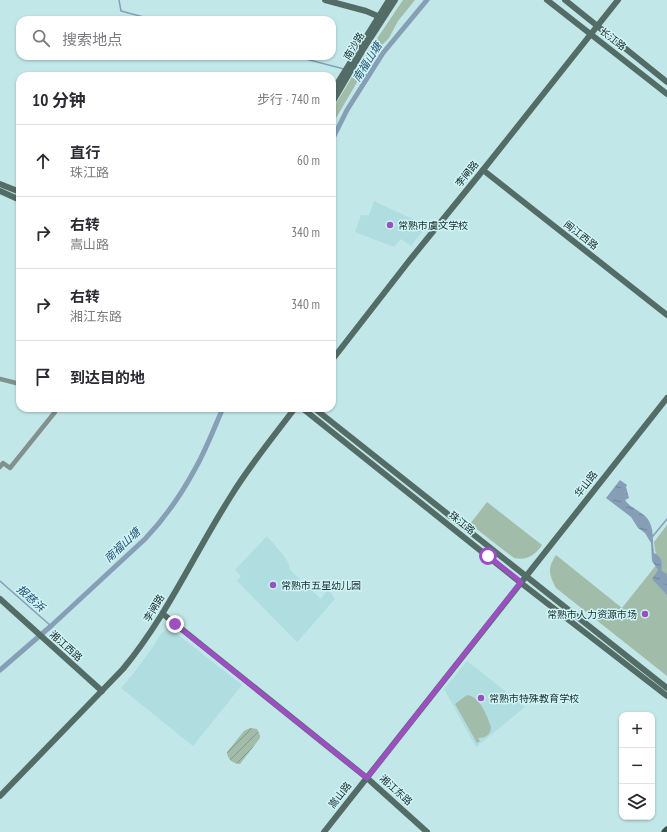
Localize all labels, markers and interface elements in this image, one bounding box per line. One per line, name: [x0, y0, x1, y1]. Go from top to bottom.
search box: [16, 16, 336, 60]
street label: 长江路: [597, 25, 629, 53]
icon: search: [30, 27, 52, 49]
text: 搜索地点: [62, 30, 122, 49]
street label: 南沙路: [341, 30, 367, 62]
water label: 南福山塘: [349, 38, 386, 84]
text: 10 分钟: [32, 89, 86, 111]
text: 步行 · 740 m: [257, 91, 320, 108]
text: 直行: [70, 143, 100, 162]
icon: ahead: [32, 150, 54, 172]
text: 60 m: [297, 152, 320, 169]
street label: 李闸路: [453, 158, 481, 190]
text: 珠江路: [70, 164, 109, 181]
text: 右转: [70, 215, 100, 234]
street label: 闽江西路: [561, 218, 601, 252]
place label: 常熟市虞文学校: [398, 219, 468, 232]
marker: 常熟市虞文学校: [385, 220, 395, 230]
icon: right: [32, 222, 54, 244]
text: 340 m: [291, 224, 320, 241]
text: 嵩山路: [70, 236, 109, 253]
text: 右转: [70, 287, 100, 306]
icon: right: [32, 294, 54, 316]
text: 340 m: [291, 296, 320, 313]
text: 湘江东路: [70, 308, 122, 325]
icon: arrive: [32, 366, 54, 388]
text: 到达目的地: [70, 368, 145, 387]
street label: 华山路: [572, 468, 600, 500]
street label: 珠江路: [446, 509, 478, 537]
water label: 南福山塘: [101, 524, 144, 565]
route start: [479, 547, 497, 565]
place label: 常熟市五星幼儿园: [281, 579, 361, 592]
marker: 常熟市五星幼儿园: [268, 580, 278, 590]
water label: 报慈浜: [14, 582, 49, 615]
street label: 李闸路: [141, 592, 167, 624]
place label: 常熟市人力资源市场: [547, 608, 637, 621]
marker: 常熟市人力资源市场: [640, 609, 650, 619]
route end: [166, 615, 184, 633]
street label: 湘江西路: [47, 628, 85, 664]
place label: 常熟市特殊教育学校: [489, 692, 579, 705]
marker: 常熟市特殊教育学校: [476, 693, 486, 703]
map controls: [619, 712, 655, 820]
button: +: [619, 712, 655, 748]
button: −: [619, 748, 655, 784]
street label: 湘江东路: [377, 772, 415, 808]
street label: 嵩山路: [326, 779, 354, 811]
button: layers: [619, 784, 655, 820]

